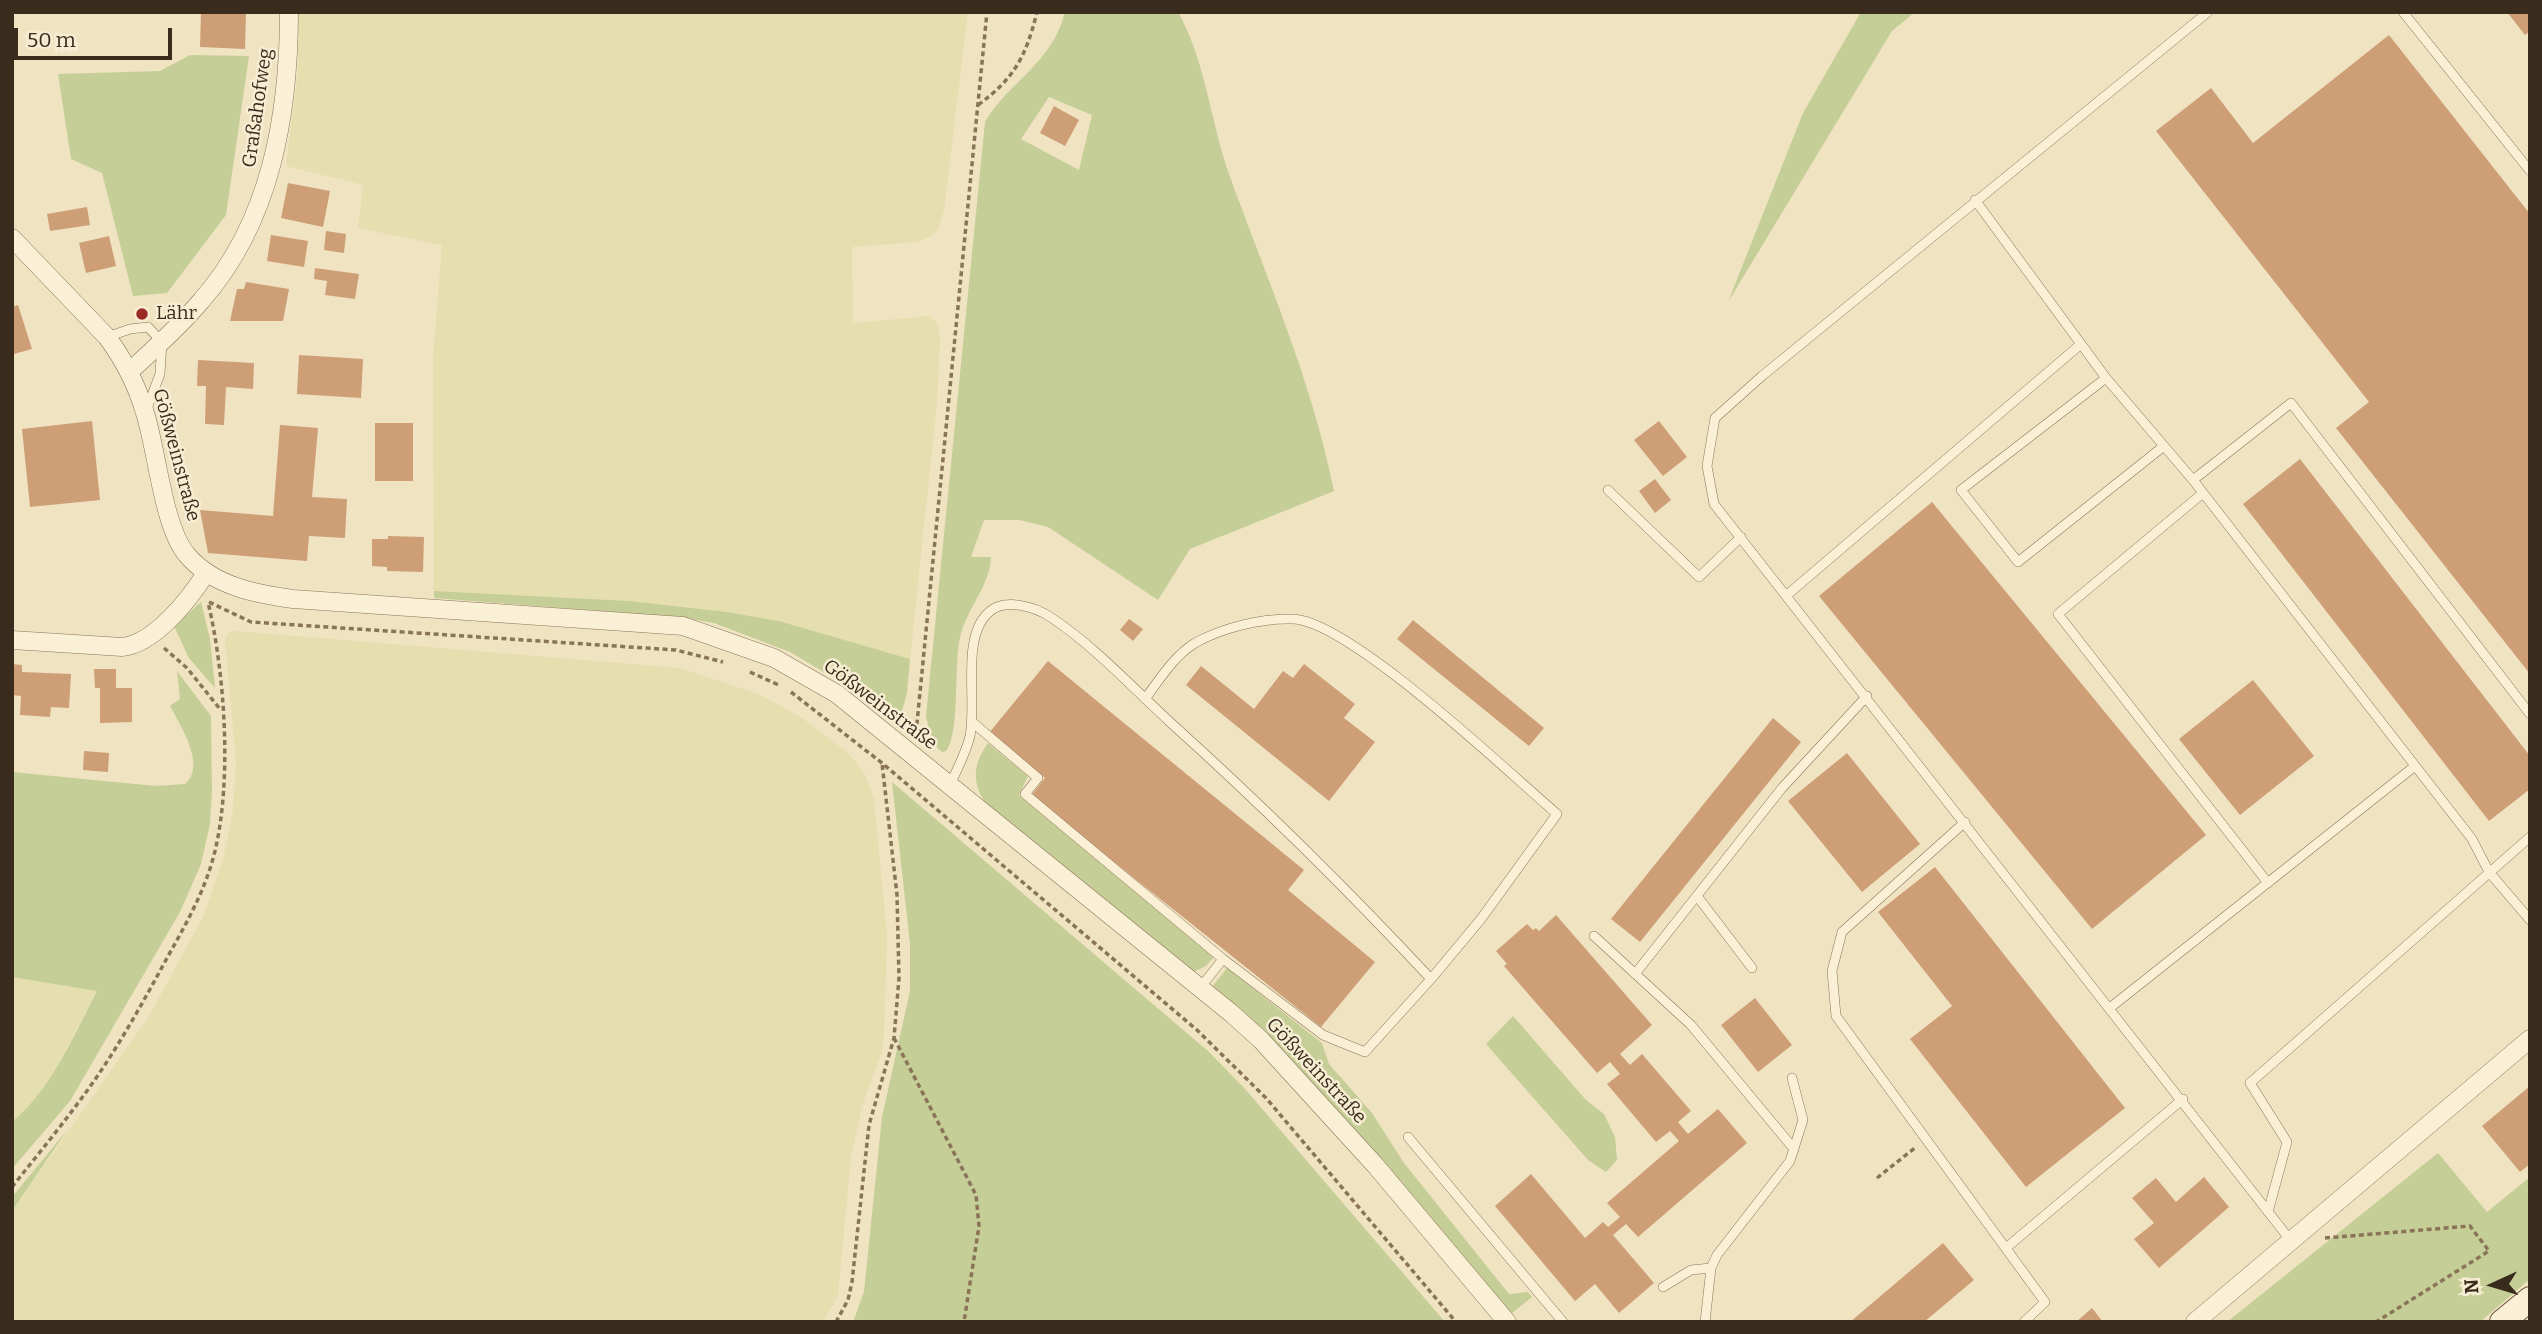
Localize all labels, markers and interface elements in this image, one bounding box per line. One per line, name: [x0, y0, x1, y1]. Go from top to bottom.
scale bar: [18, 14, 175, 58]
text: 50 m: [27, 27, 76, 53]
street label: Graßahofweg: [238, 47, 278, 169]
place label: Lähr: [156, 303, 197, 325]
marker: Lähr: [134, 306, 150, 322]
street label: Gößweinstraße: [147, 386, 205, 524]
street label: Gößweinstraße: [819, 655, 941, 755]
street label: Gößweinstraße: [1261, 1013, 1371, 1129]
north arrow: [2458, 1250, 2528, 1320]
text: N: [2460, 1278, 2484, 1295]

